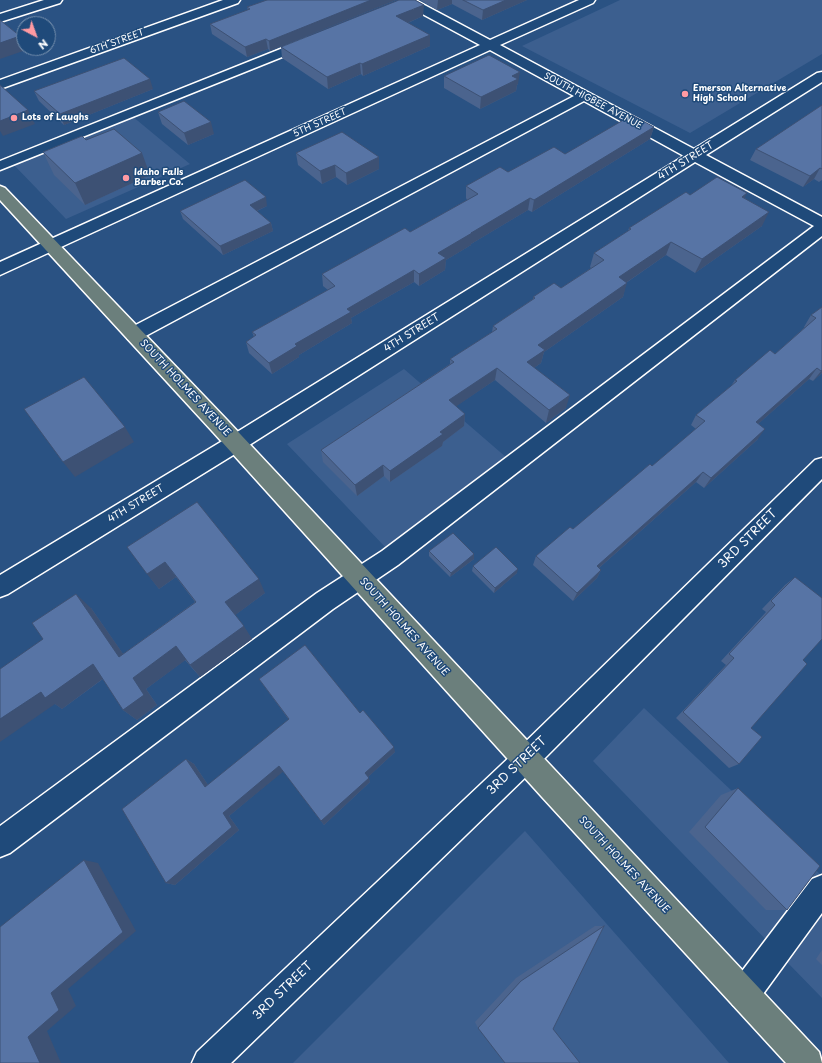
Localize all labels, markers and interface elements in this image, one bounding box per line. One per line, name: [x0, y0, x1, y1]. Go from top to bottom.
north arrow: [16, 16, 56, 56]
street label: 6TH STREET: [88, 27, 146, 57]
text: N: [35, 35, 52, 54]
street label: SOUTH HIGBEE AVENUE: [542, 70, 644, 132]
place label: Emerson Alternative High School: [693, 84, 786, 105]
marker: Emerson Alternative High School: [680, 89, 690, 99]
street label: 5TH STREET: [292, 106, 348, 140]
marker: Lots of Laughs: [9, 113, 19, 123]
place label: Lots of Laughs: [22, 113, 89, 123]
street label: 4TH STREET: [656, 139, 716, 183]
place label: Idaho Falls Barber Co.: [134, 168, 183, 189]
marker: Idaho Falls Barber Co.: [121, 173, 131, 183]
street label: 4TH STREET: [382, 311, 442, 355]
street label: SOUTH HOLMES AVENUE: [137, 337, 233, 439]
street label: 4TH STREET: [106, 483, 166, 525]
street label: 3RD STREET: [716, 507, 780, 571]
street label: SOUTH HOLMES AVENUE: [357, 576, 451, 678]
street label: 3RD STREET: [484, 734, 550, 798]
street label: SOUTH HOLMES AVENUE: [576, 814, 672, 916]
street label: 3RD STREET: [250, 959, 316, 1023]

